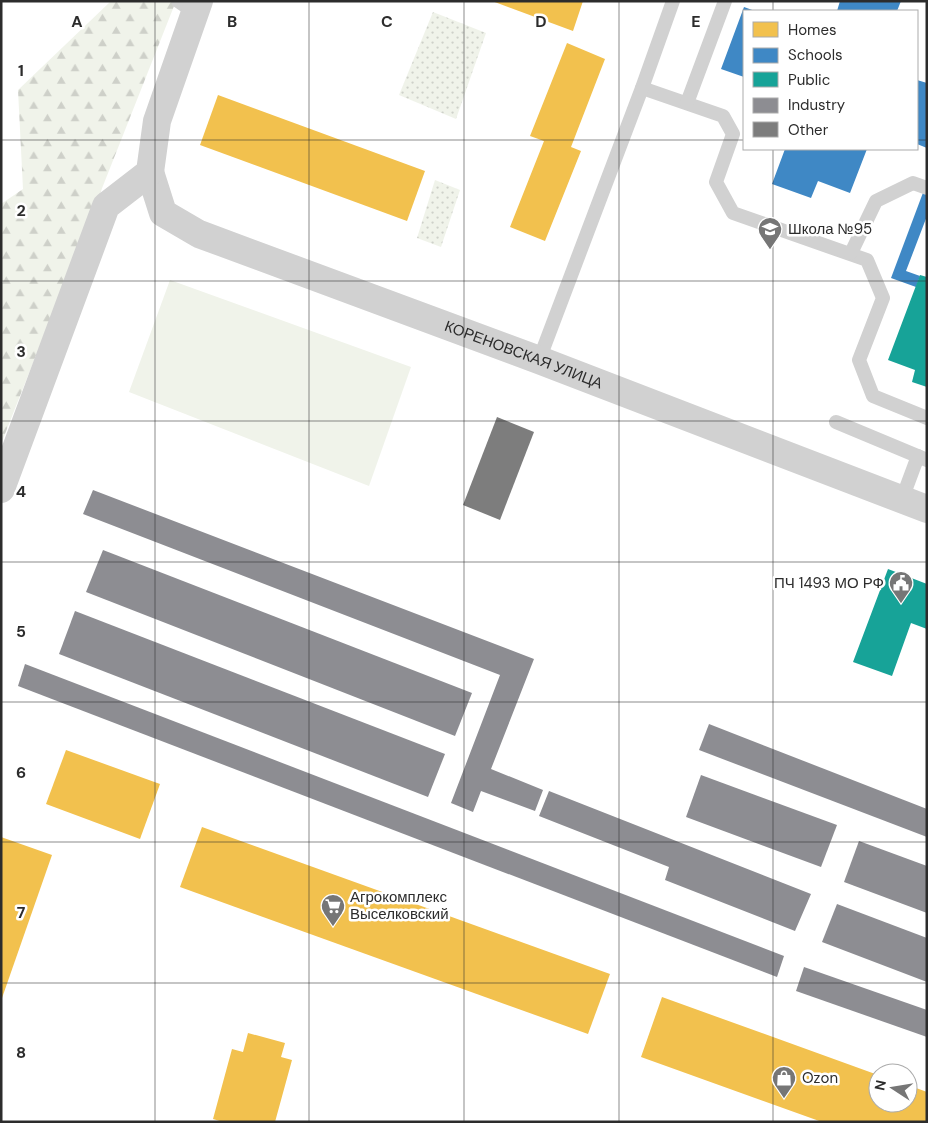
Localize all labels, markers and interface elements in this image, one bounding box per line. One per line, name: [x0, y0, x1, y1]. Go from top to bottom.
legend: [743, 10, 918, 150]
text: A: [71, 11, 83, 32]
text: B: [227, 11, 237, 32]
text: C: [381, 11, 393, 32]
text: D: [535, 11, 547, 32]
text: E: [691, 11, 701, 32]
text: Homes: [788, 20, 837, 40]
text: Schools: [788, 45, 843, 65]
text: 1: [18, 60, 24, 81]
text: Public: [788, 70, 830, 90]
text: Industry: [788, 95, 846, 115]
text: Other: [788, 120, 829, 140]
text: 2: [16, 200, 26, 221]
school or university icon: Школа №95: [757, 216, 783, 250]
place label: Школа №95: [788, 219, 872, 239]
street label: КОРЕНОВСКАЯ УЛИЦА: [442, 316, 606, 394]
text: 3: [16, 341, 26, 362]
text: 4: [16, 481, 26, 502]
public building icon: ПЧ 1493 МО РФ: [888, 570, 914, 604]
place label: ПЧ 1493 МО РФ: [774, 573, 884, 593]
text: 5: [16, 621, 26, 642]
text: 6: [16, 762, 26, 783]
place label: Агрокомплекс Выселковский: [350, 887, 449, 924]
supermarket icon: Агрокомплекс Выселковский: [320, 893, 346, 927]
text: 7: [17, 902, 26, 923]
text: 8: [16, 1042, 26, 1063]
north arrow: [868, 1063, 918, 1113]
shop icon: Ozon: [771, 1065, 797, 1099]
place label: Ozon: [802, 1068, 838, 1088]
text: N: [870, 1078, 890, 1092]

